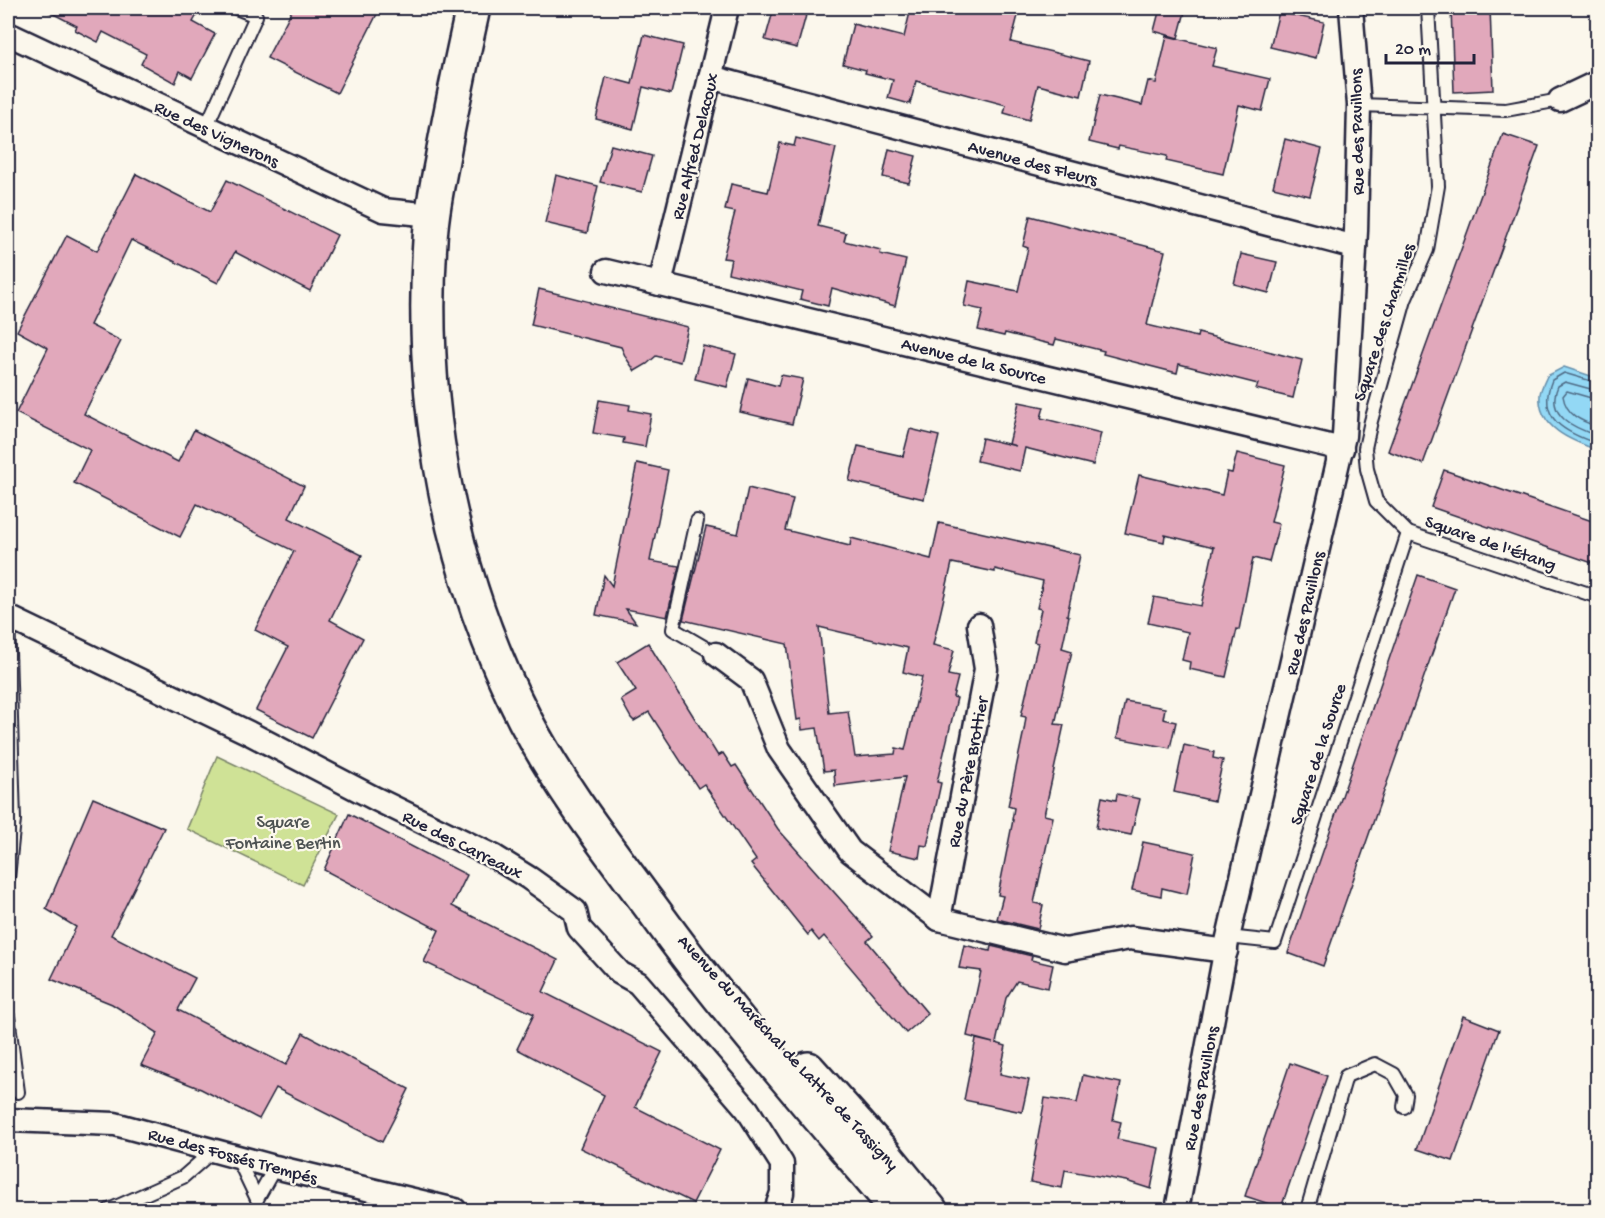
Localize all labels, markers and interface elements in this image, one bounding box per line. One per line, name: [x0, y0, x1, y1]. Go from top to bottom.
scale bar: [1386, 27, 1474, 65]
text: 20 m: [1395, 40, 1431, 61]
street label: Rue des Pavillons: [1347, 67, 1370, 195]
street label: Rue Alfred Delacoux: [668, 71, 725, 222]
street label: Rue des Vignerons: [150, 97, 283, 174]
street label: Avenue des Fleurs: [965, 137, 1101, 192]
street label: Square des Charmilles: [1350, 240, 1421, 404]
street label: Avenue de la Source: [899, 334, 1049, 391]
street label: Square de l'Étang: [1422, 512, 1559, 577]
street label: Rue des Pavillons: [1282, 548, 1331, 677]
street label: Square de la Source: [1287, 681, 1352, 828]
street label: Rue du Père Brottier: [945, 694, 995, 850]
street label: Rue des Carreaux: [398, 807, 526, 886]
park label: Square Fontaine Bertin: [224, 813, 341, 855]
street label: Avenue du Maréchal de Lattre de Tassigny: [672, 931, 902, 1176]
street label: Rue des Pavillons: [1180, 1023, 1225, 1153]
street label: Rue des Fossés Trempés: [145, 1125, 321, 1190]

